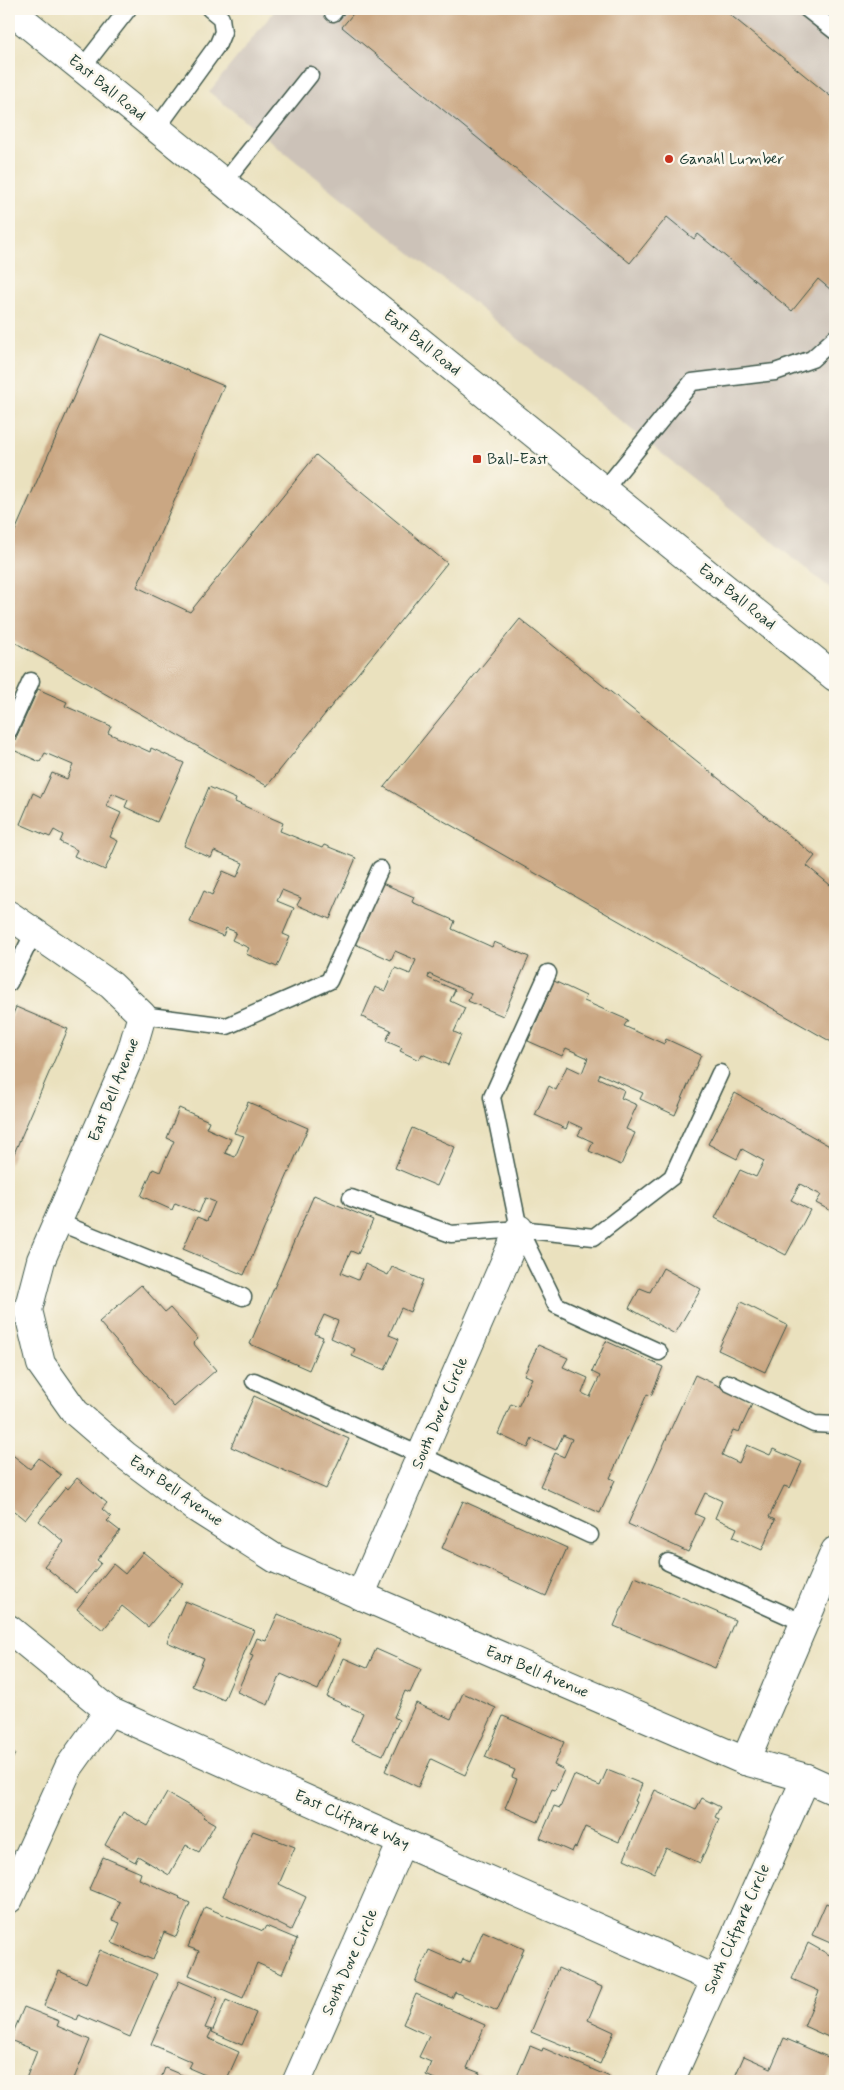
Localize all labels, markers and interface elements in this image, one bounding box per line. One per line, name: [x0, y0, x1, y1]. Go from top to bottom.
street label: East Ball Road: [64, 50, 150, 126]
place label: Ganahl Lumber: [679, 149, 785, 170]
marker: Ganahl Lumber: [663, 153, 675, 165]
street label: East Ball Road: [379, 305, 465, 381]
place label: Ball-East: [487, 449, 548, 470]
marker: Ball-East: [471, 453, 483, 465]
street label: East Ball Road: [694, 559, 780, 635]
street label: East Bell Avenue: [84, 1035, 144, 1145]
street label: South Dover Circle: [407, 1353, 473, 1472]
street label: East Bell Avenue: [125, 1451, 227, 1531]
street label: East Bell Avenue: [482, 1641, 592, 1703]
street label: East Clifpark Way: [291, 1785, 413, 1855]
street label: South Clifpark Circle: [699, 1861, 775, 1997]
street label: South Dove Circle: [317, 1905, 383, 2019]

